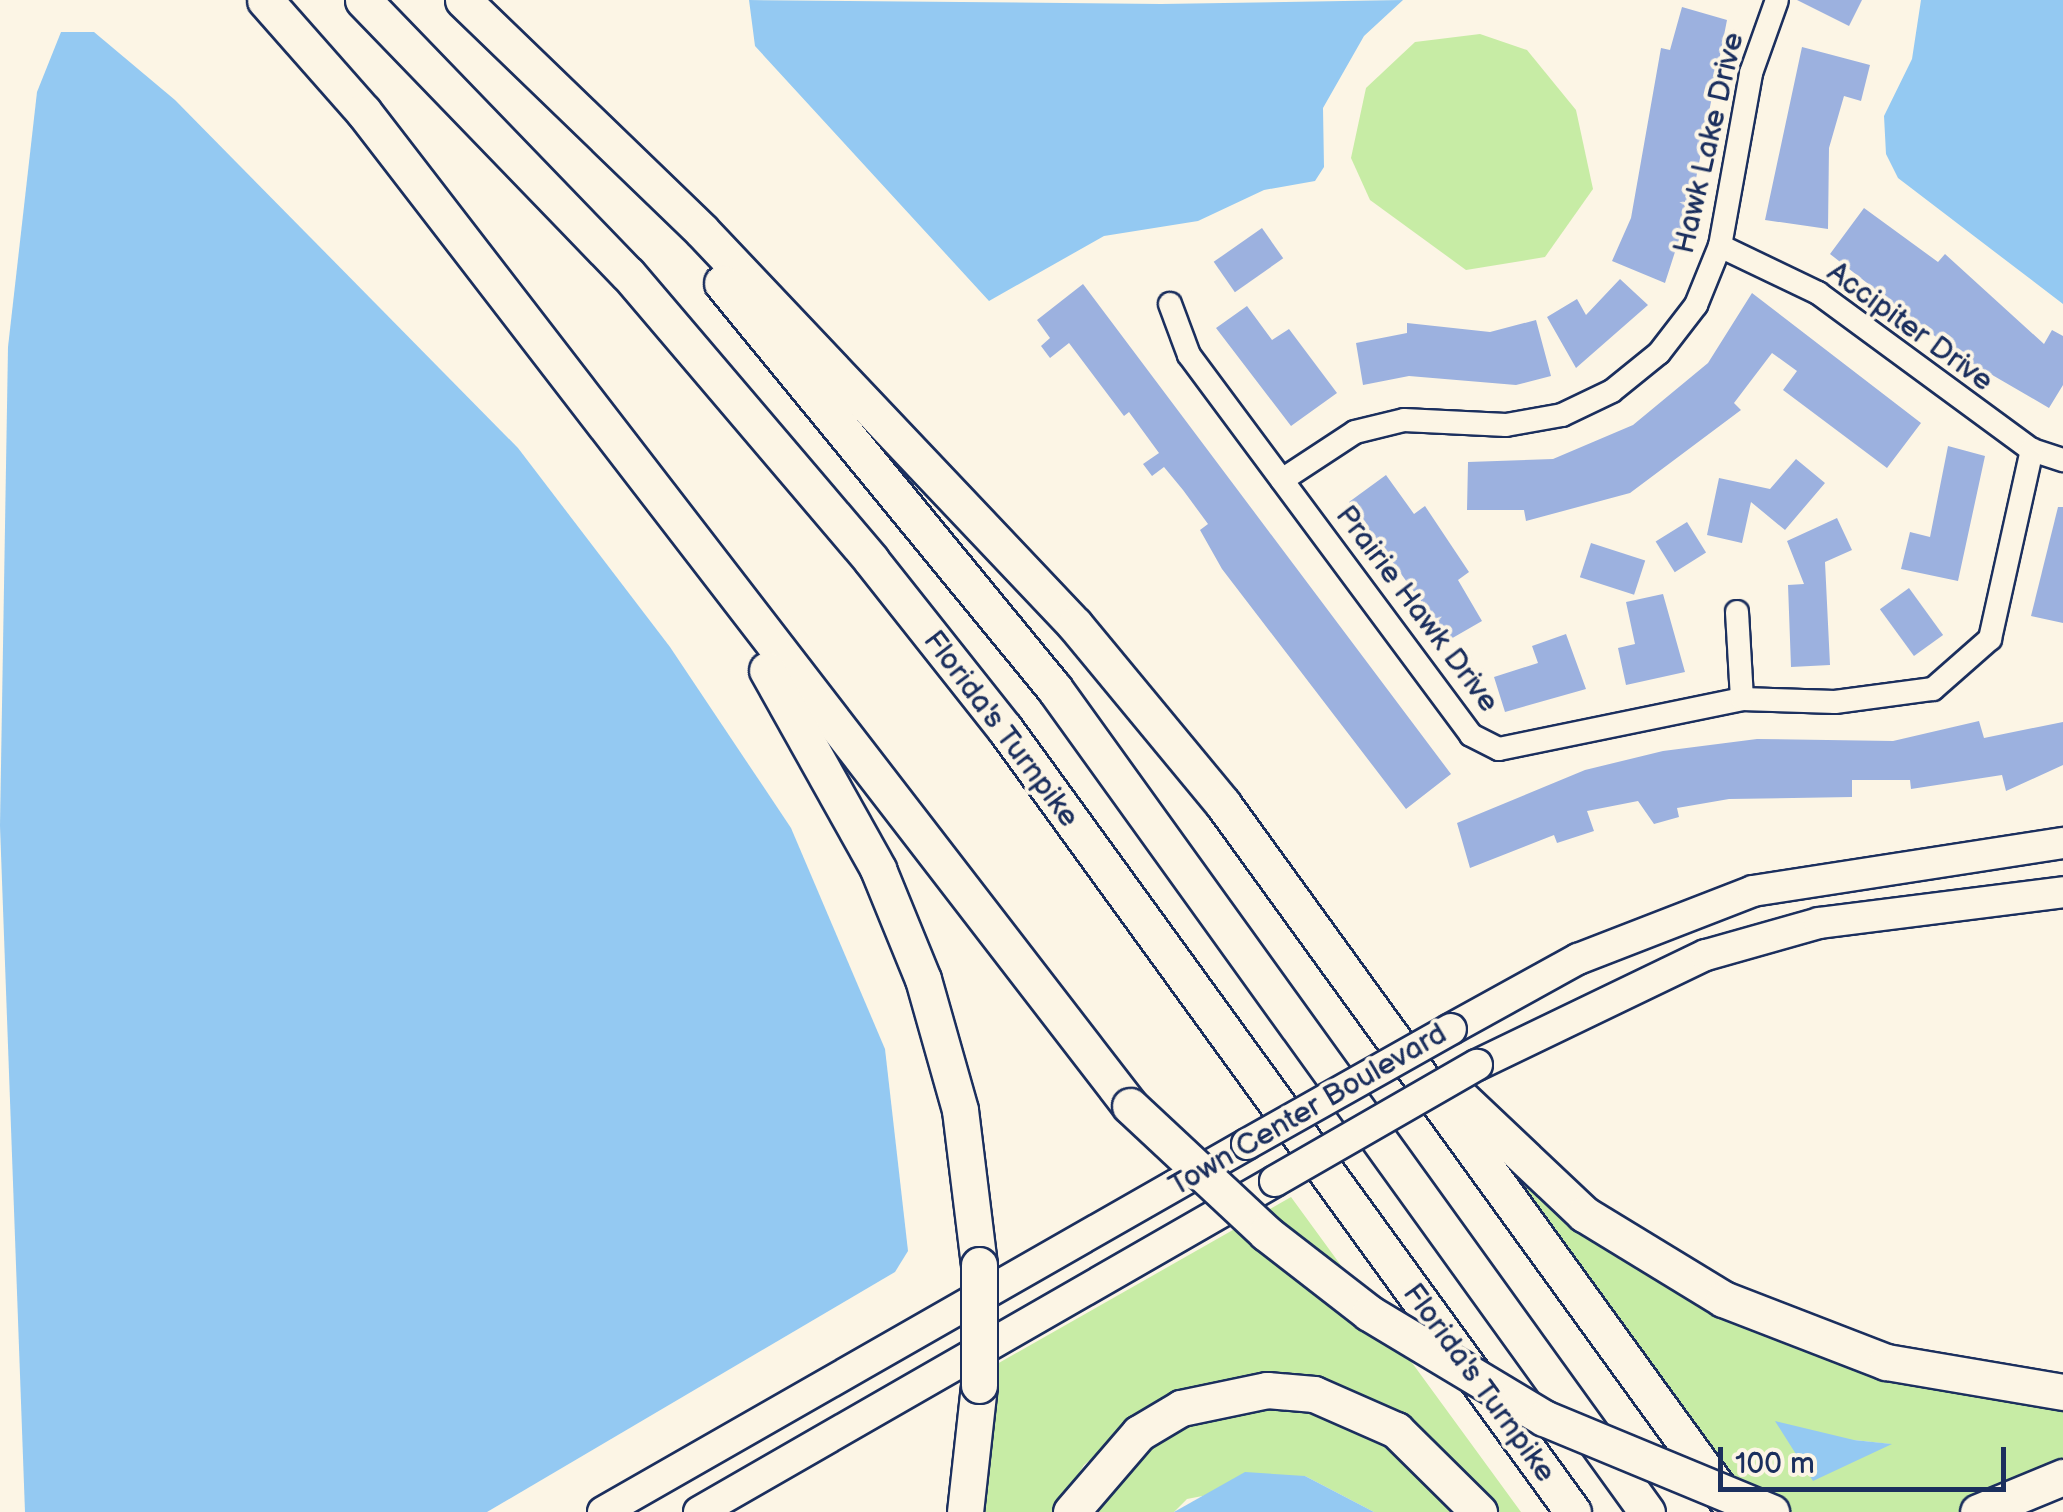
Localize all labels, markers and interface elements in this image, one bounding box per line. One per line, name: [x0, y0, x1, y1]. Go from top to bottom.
street label: Hawk Lake Drive: [1666, 29, 1752, 257]
street label: Accipiter Drive: [1820, 255, 2000, 399]
street label: Prairie Hawk Drive: [1328, 499, 1506, 719]
street label: Florida's Turnpike: [915, 623, 1087, 835]
street label: Town Center Boulevard: [1163, 1016, 1453, 1204]
street label: Florida's Turnpike: [1395, 1276, 1563, 1490]
scale bar: [1723, 1427, 2010, 1489]
text: 100 m: [1735, 1446, 1815, 1482]

